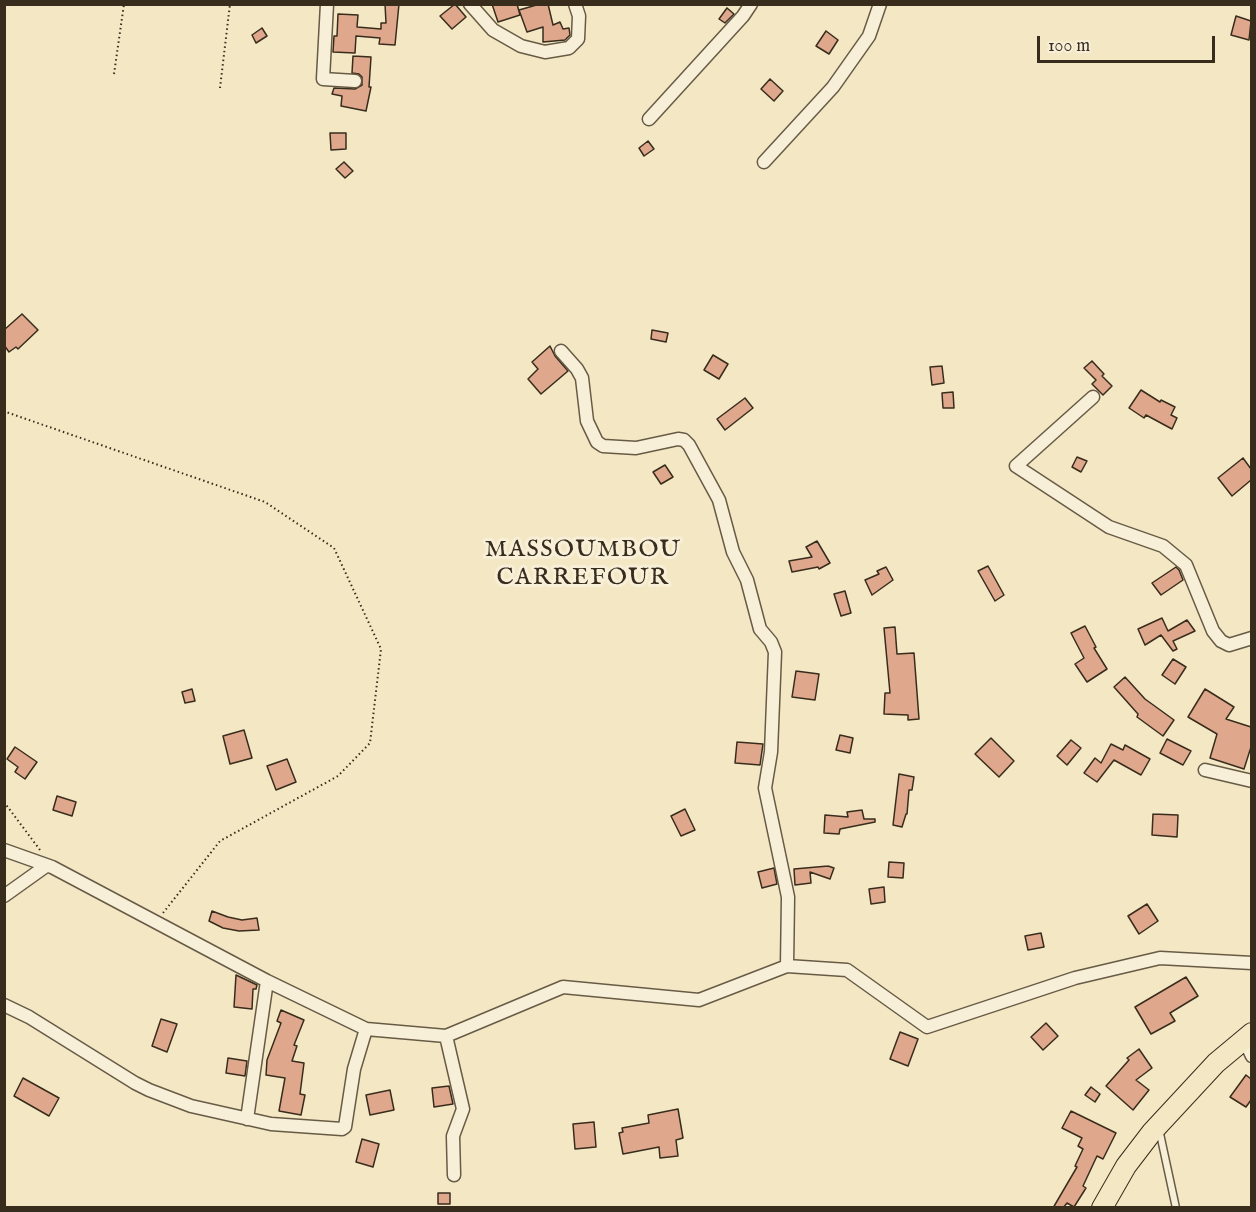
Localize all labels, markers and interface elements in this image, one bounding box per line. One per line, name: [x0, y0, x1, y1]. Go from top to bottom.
scale bar: [1040, 24, 1218, 62]
text: 100 m: [1048, 35, 1090, 58]
district label: MASSOUMBOU CARREFOUR: [485, 537, 681, 593]

